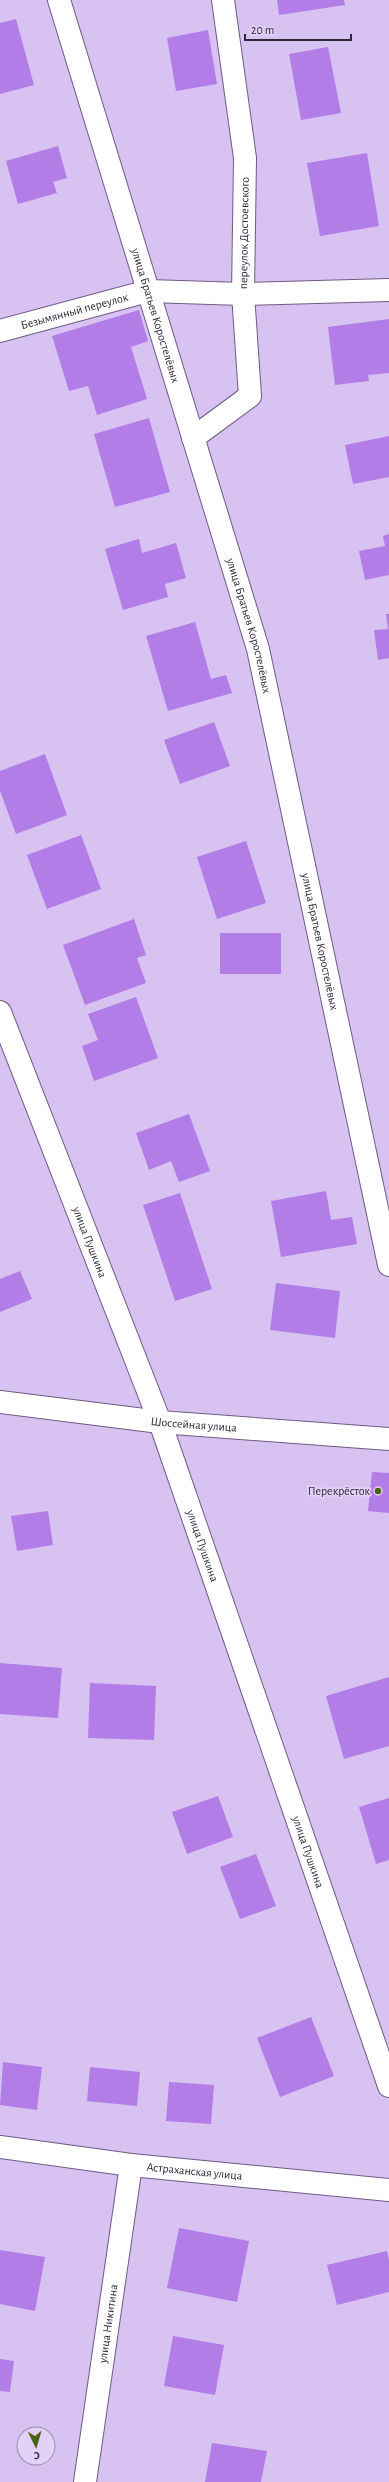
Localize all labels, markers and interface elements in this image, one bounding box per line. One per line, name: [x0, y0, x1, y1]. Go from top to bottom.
scale bar: [245, 16, 351, 42]
text: 20 m: [251, 24, 274, 36]
street label: переулок Достоевского: [237, 177, 251, 289]
street label: улица Братьев Коростелёвых: [128, 246, 182, 385]
street label: Безымянный переулок: [19, 291, 130, 331]
street label: улица Братьев Коростелёвых: [223, 556, 273, 695]
street label: улица Братьев Коростелёвых: [299, 871, 341, 1012]
street label: улица Пушкина: [69, 1204, 109, 1280]
street label: Шоссейная улица: [150, 1415, 238, 1434]
place label: Перекрёсток: [308, 1485, 370, 1497]
marker: Перекрёсток: [373, 1486, 383, 1496]
street label: улица Пушкина: [183, 1507, 221, 1584]
street label: улица Пушкина: [289, 1814, 326, 1890]
street label: Астраханская улица: [146, 2161, 243, 2182]
street label: улица Никитина: [96, 2283, 120, 2365]
north arrow: [16, 2426, 56, 2466]
text: С: [33, 2450, 40, 2461]

